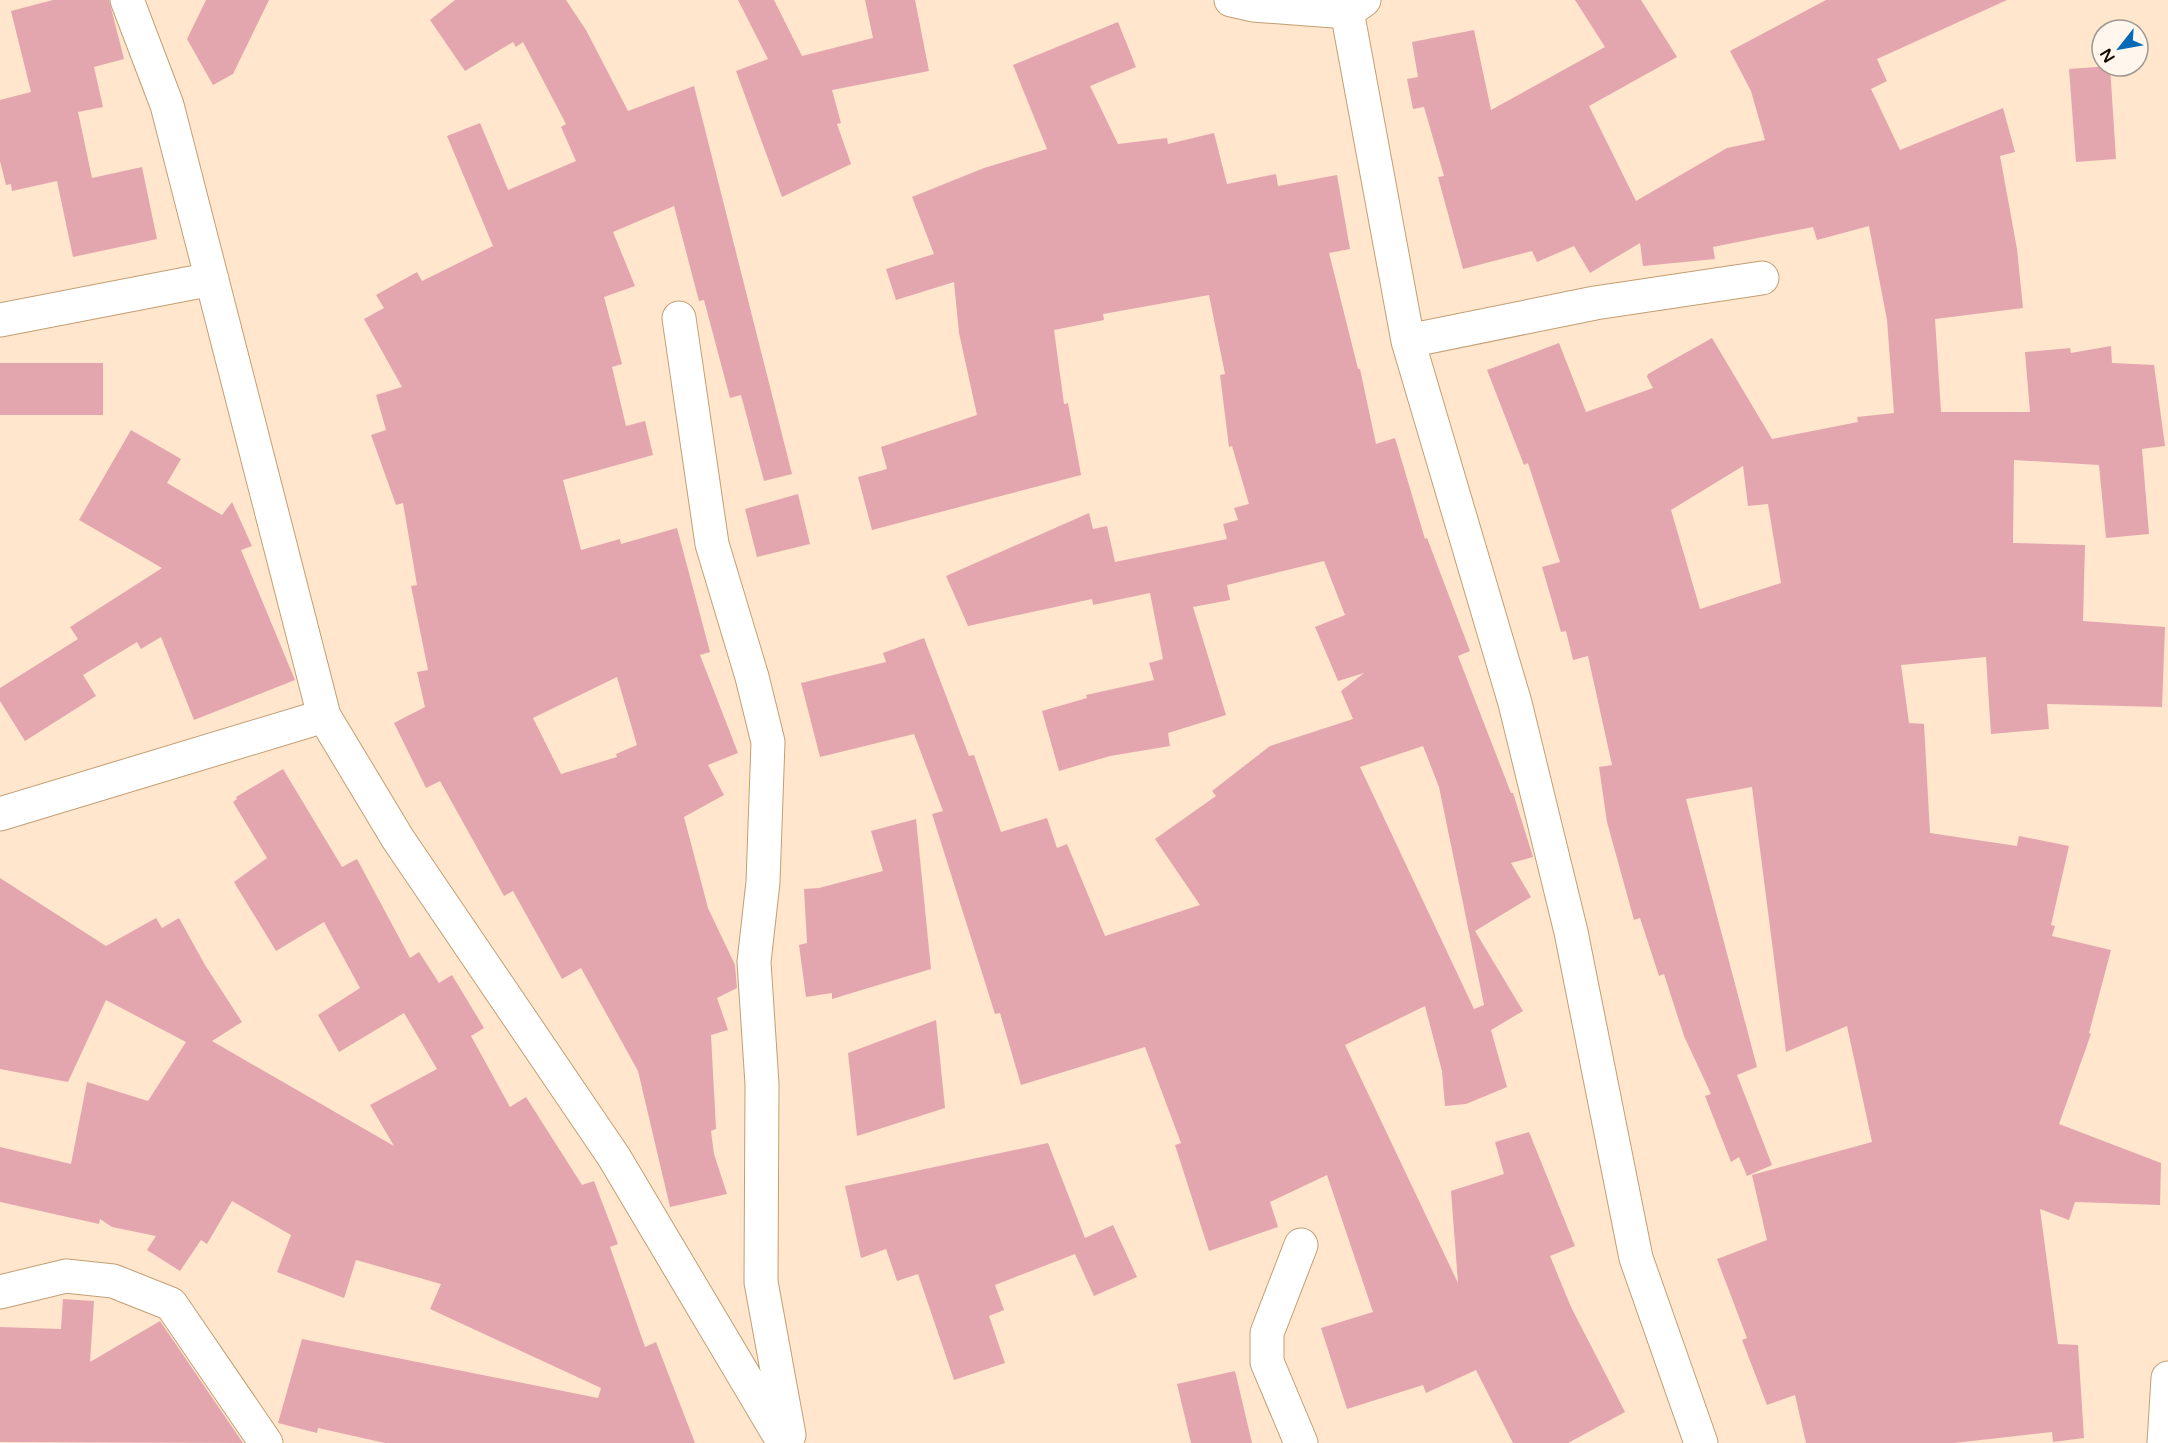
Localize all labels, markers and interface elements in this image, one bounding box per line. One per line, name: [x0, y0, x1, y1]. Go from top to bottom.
north arrow: [2090, 18, 2150, 78]
text: N: [2096, 45, 2120, 66]

